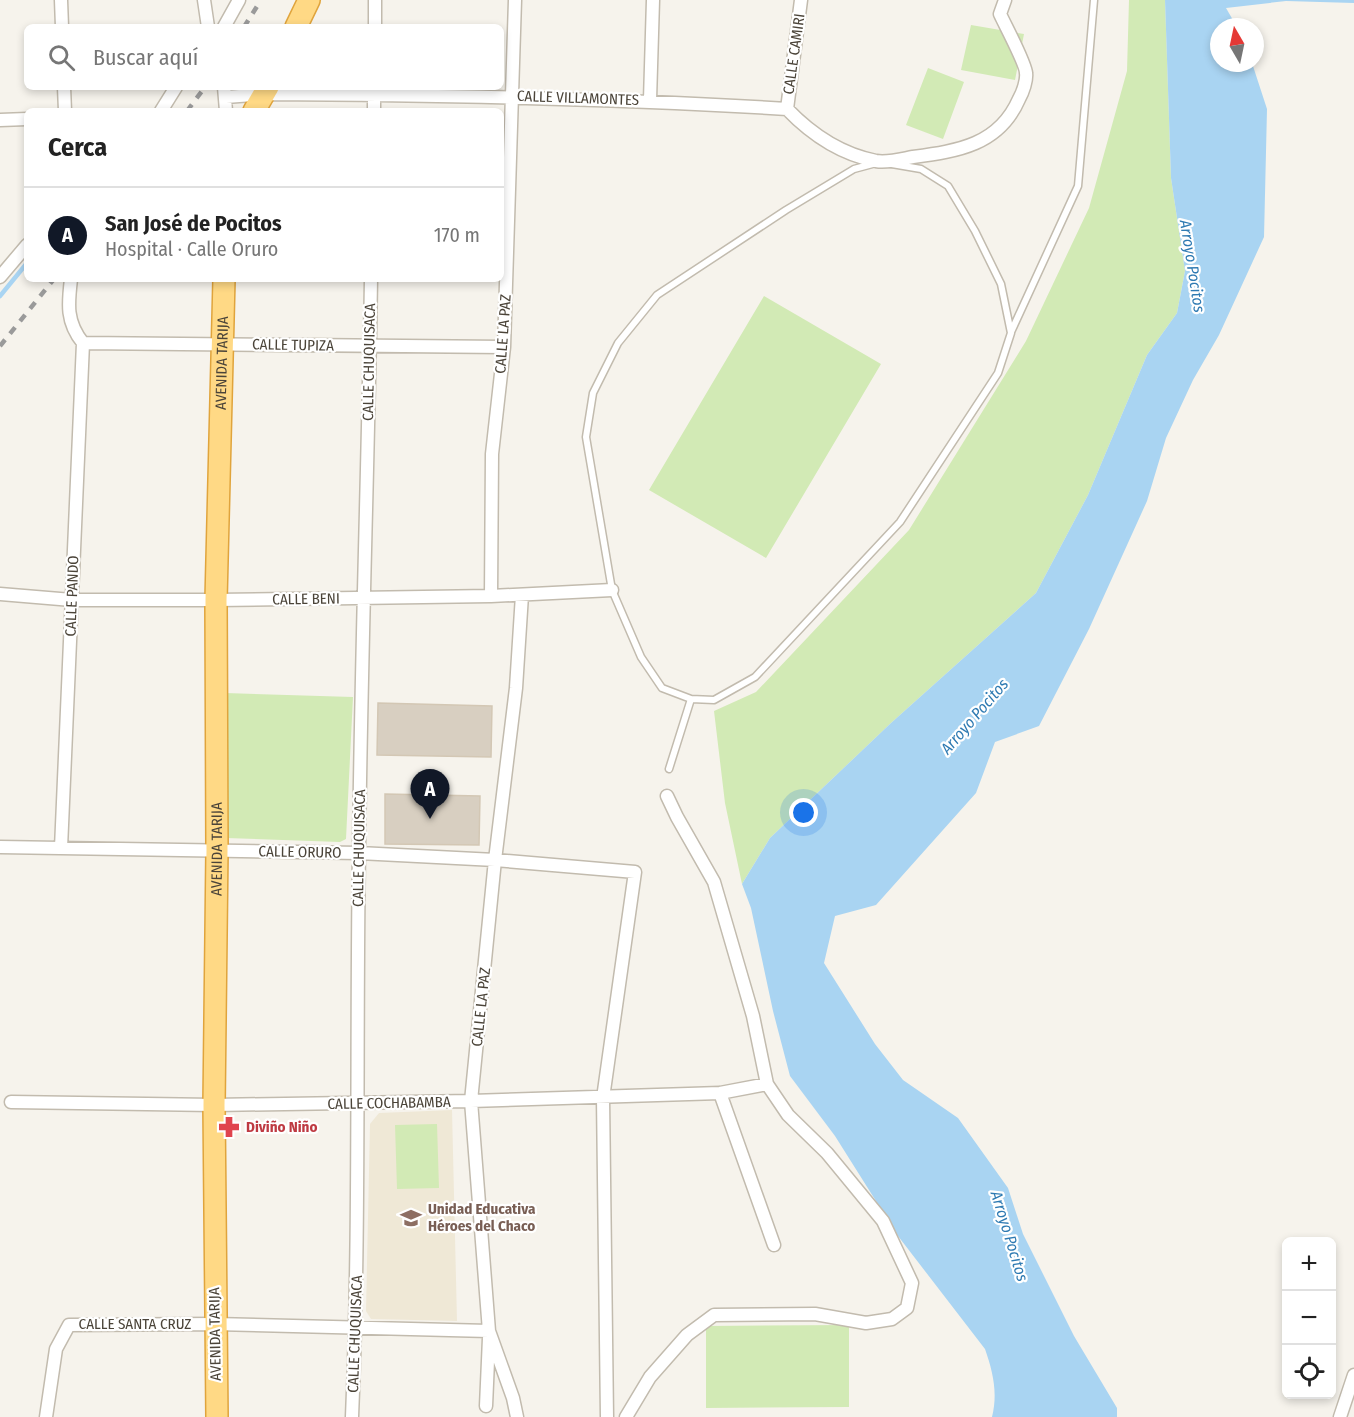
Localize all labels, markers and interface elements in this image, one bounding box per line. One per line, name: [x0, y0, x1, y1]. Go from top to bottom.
street label: CALLE CAMIRI: [779, 12, 809, 96]
north arrow: [1210, 18, 1264, 72]
search box: [24, 24, 504, 90]
icon: search: [45, 41, 78, 74]
text: Buscar aquí: [93, 44, 198, 71]
street label: CALLE VILLAMONTES: [517, 87, 639, 109]
text: Cerca: [48, 132, 107, 163]
text: San José de Pocitos: [105, 210, 282, 237]
water label: Arroyo Pocitos: [1176, 217, 1209, 314]
text: A: [62, 223, 73, 247]
text: 170 m: [434, 223, 480, 247]
text: Hospital · Calle Oruro: [105, 237, 278, 261]
street label: CALLE LA PAZ: [491, 294, 515, 374]
street label: CALLE CHUQUISACA: [359, 303, 379, 421]
street label: AVENIDA TARIJA: [212, 316, 232, 410]
street label: CALLE TUPIZA: [252, 335, 334, 355]
street label: CALLE PANDO: [62, 555, 82, 637]
street label: CALLE BENI: [272, 589, 340, 609]
water label: Arroyo Pocitos: [936, 675, 1012, 759]
pin: A: [410, 770, 450, 819]
street label: CALLE CHUQUISACA: [349, 789, 369, 907]
your location: [789, 798, 818, 827]
street label: AVENIDA TARIJA: [207, 802, 226, 896]
street label: CALLE ORURO: [258, 842, 342, 862]
street label: CALLE LA PAZ: [468, 967, 494, 1047]
street label: CALLE COCHABAMBA: [327, 1093, 451, 1113]
pharmacy icon: Diviño Niño: [217, 1115, 241, 1139]
place label: Diviño Niño: [246, 1118, 317, 1136]
water label: Arroyo Pocitos: [986, 1188, 1032, 1284]
place label: Unidad Educativa Héroes del Chaco: [428, 1200, 536, 1235]
school or university icon: Unidad Educativa Héroes del Chaco: [399, 1206, 423, 1230]
map controls: [1282, 1237, 1336, 1399]
button: +: [1282, 1237, 1336, 1291]
street label: CALLE CHUQUISACA: [344, 1275, 366, 1393]
street label: AVENIDA TARIJA: [205, 1287, 225, 1381]
button: −: [1282, 1291, 1336, 1345]
street label: CALLE SANTA CRUZ: [79, 1315, 191, 1333]
button: locate: [1282, 1345, 1336, 1399]

